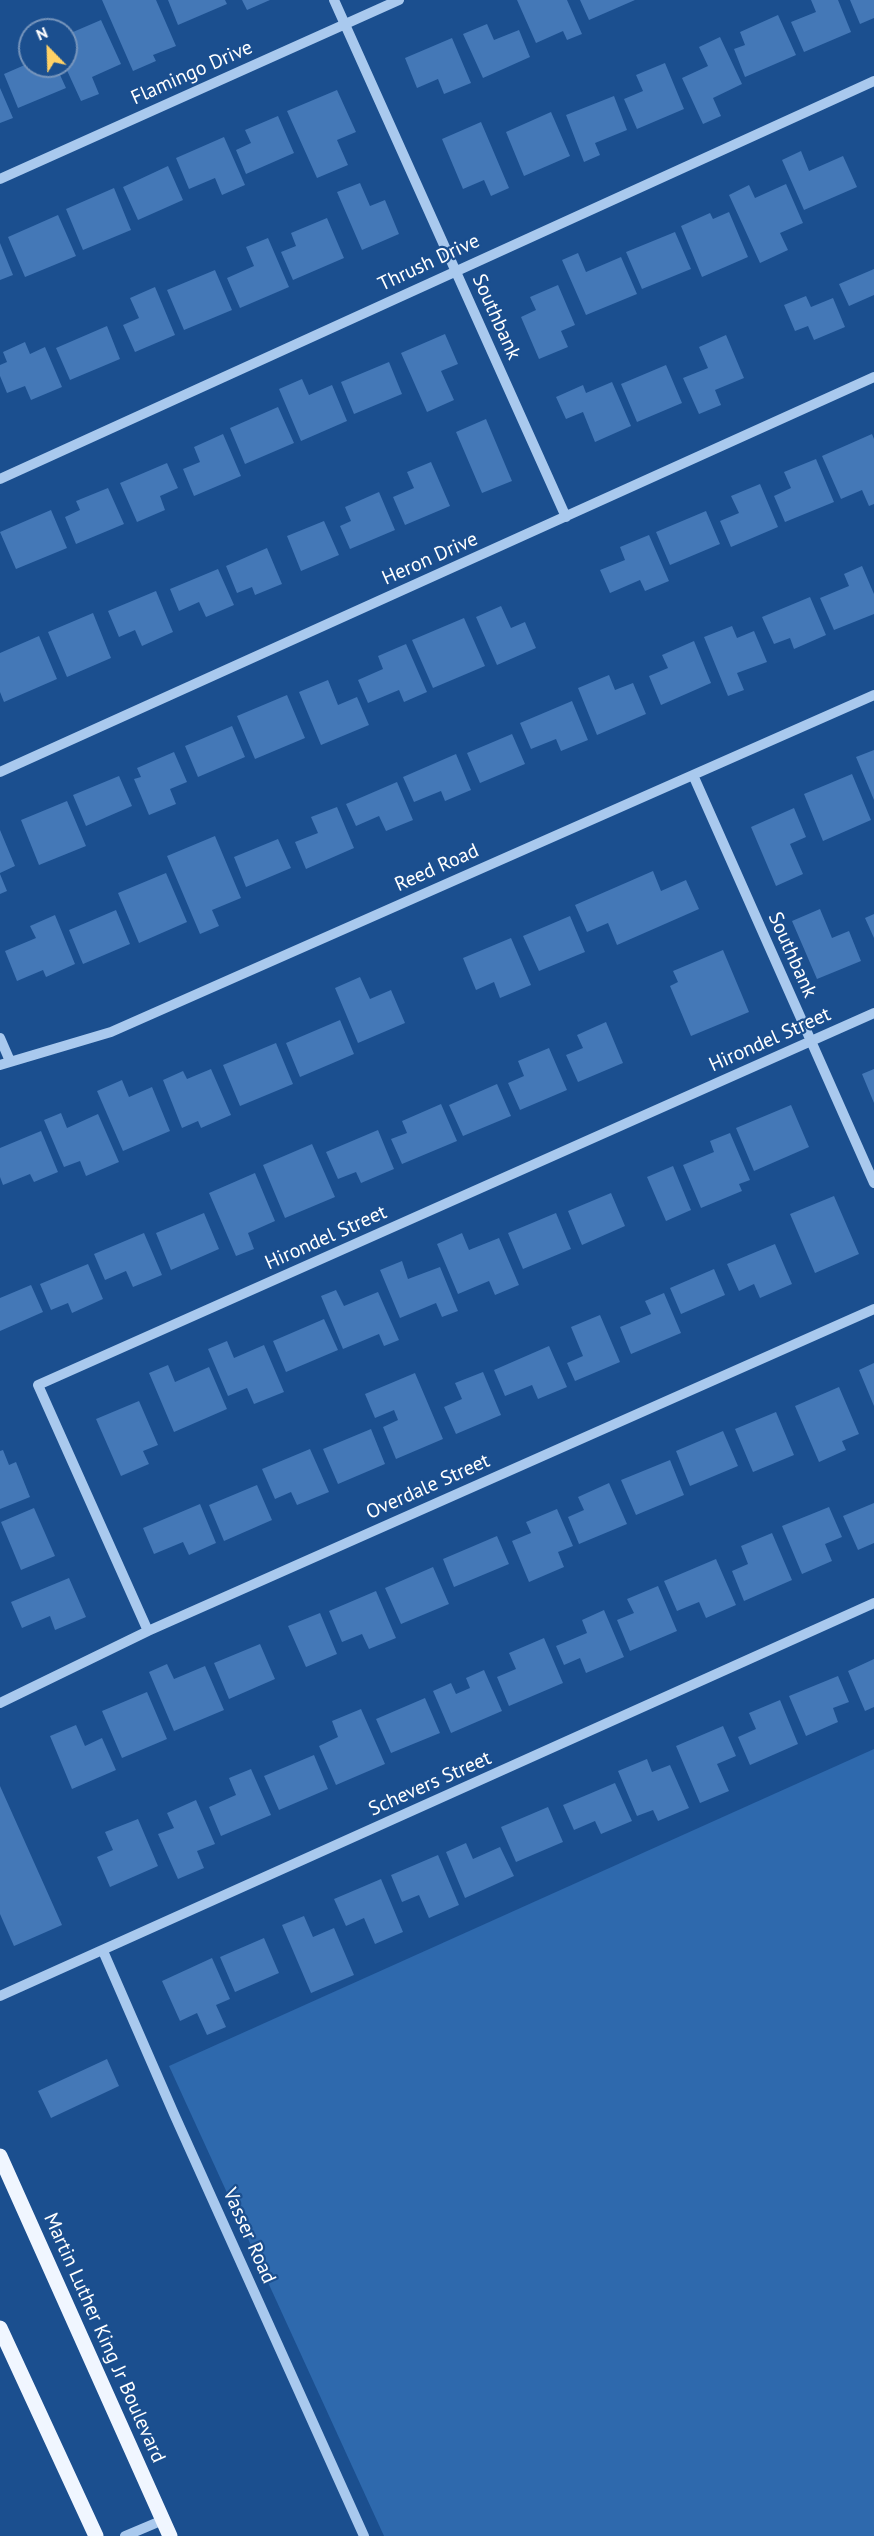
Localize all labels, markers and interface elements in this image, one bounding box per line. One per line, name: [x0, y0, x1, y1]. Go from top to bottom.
north arrow: [18, 18, 78, 78]
text: N: [33, 22, 50, 45]
street label: Flamingo Drive: [128, 36, 256, 110]
street label: Thrush Drive: [374, 229, 484, 297]
street label: Southbank: [467, 271, 525, 363]
street label: Heron Drive: [378, 527, 482, 591]
street label: Reed Road: [391, 839, 483, 897]
street label: Southbank: [763, 909, 821, 1001]
street label: Hirondel Street: [706, 1003, 834, 1077]
street label: Hirondel Street: [262, 1201, 390, 1275]
street label: Overdale Street: [362, 1449, 494, 1525]
street label: Schevers Street: [365, 1746, 495, 1822]
street label: Vasser Road: [217, 2185, 281, 2287]
street label: Martin Luther King Jr Boulevard: [38, 2209, 170, 2467]

